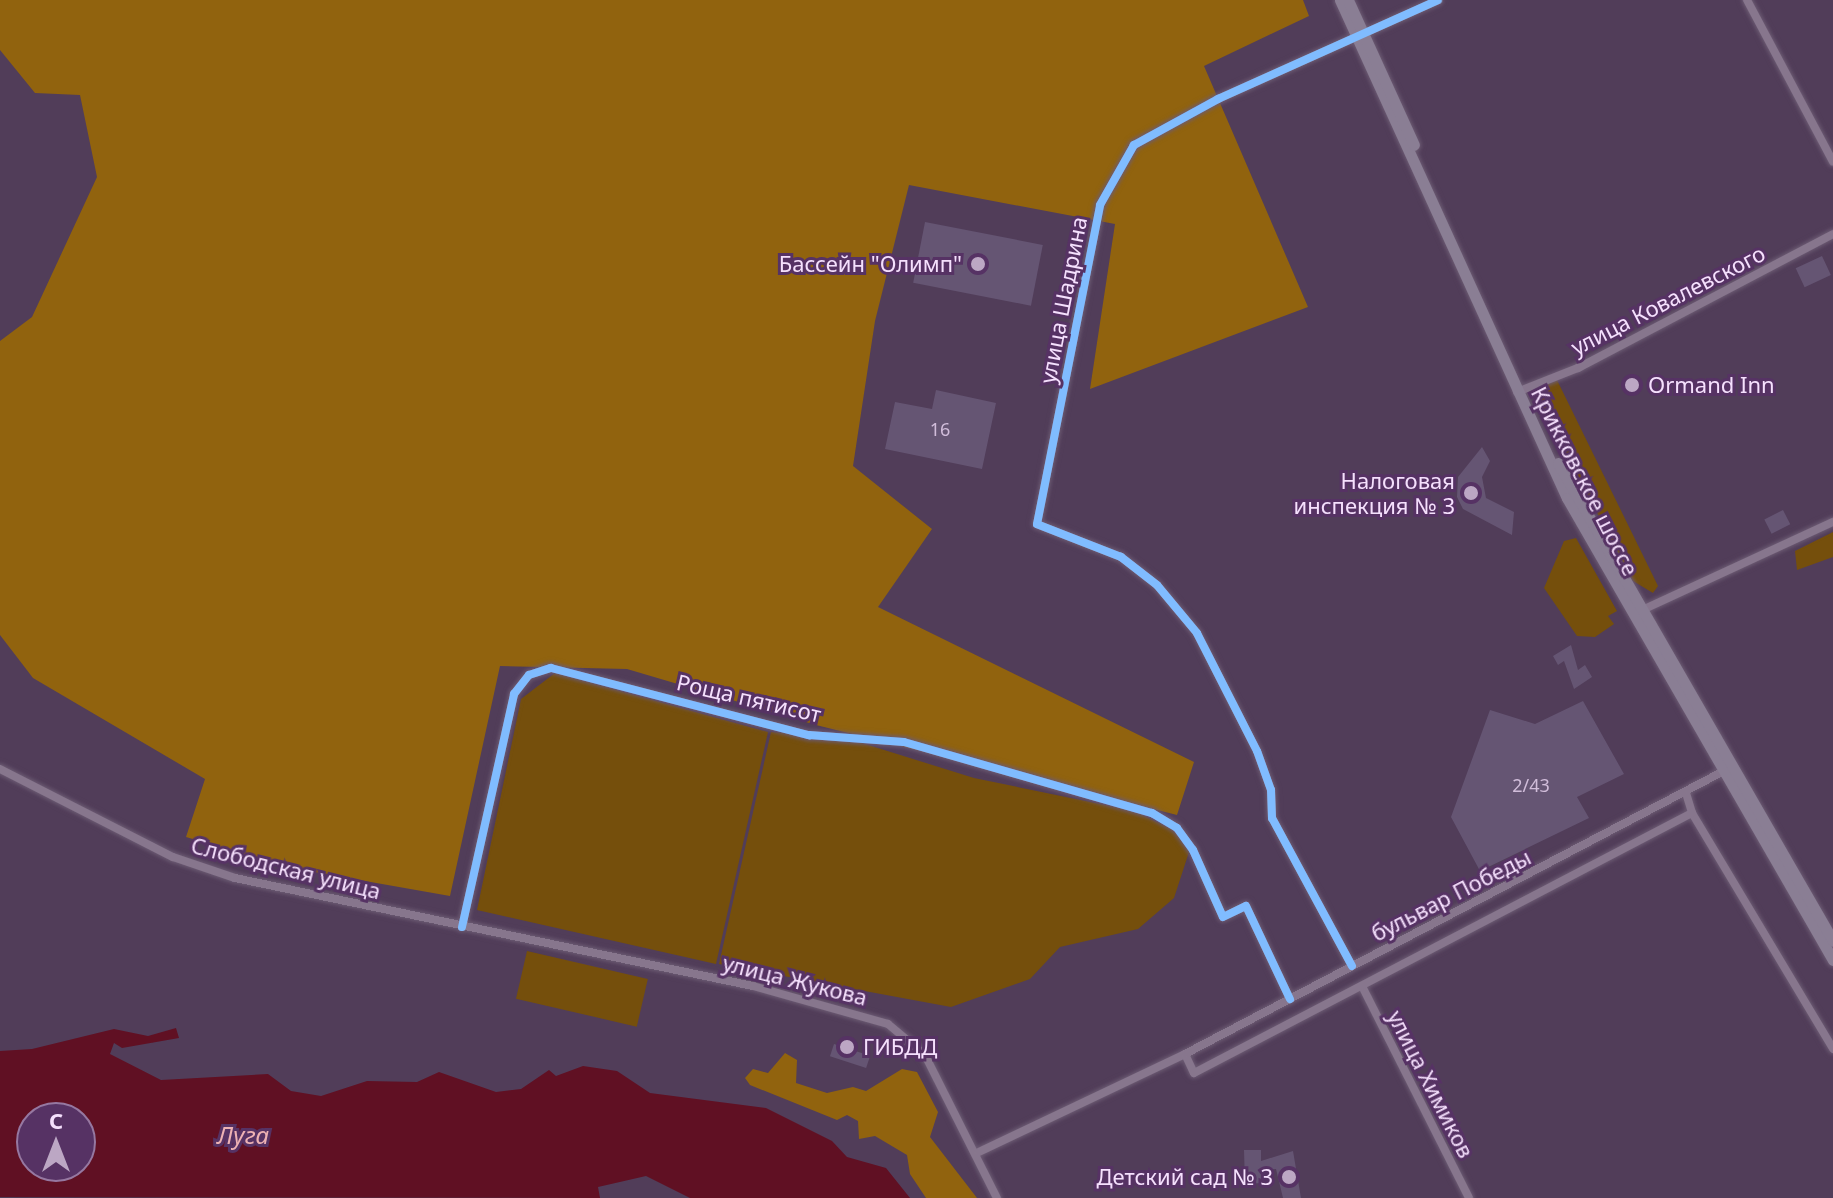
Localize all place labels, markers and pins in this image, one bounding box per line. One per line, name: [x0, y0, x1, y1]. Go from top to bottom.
place label: Бассейн "Олимп": [779, 251, 962, 277]
marker: Бассейн "Олимп": [969, 255, 987, 273]
place label: Ormand Inn: [1648, 372, 1775, 398]
marker: Ormand Inn: [1623, 376, 1641, 394]
place label: Налоговая инспекция № 3: [1294, 467, 1455, 518]
marker: Налоговая инспекция № 3: [1462, 484, 1480, 502]
place label: ГИБДД: [863, 1034, 937, 1060]
marker: ГИБДД: [838, 1038, 856, 1056]
place label: Детский сад № 3: [1097, 1164, 1273, 1190]
marker: Детский сад № 3: [1280, 1168, 1298, 1186]

